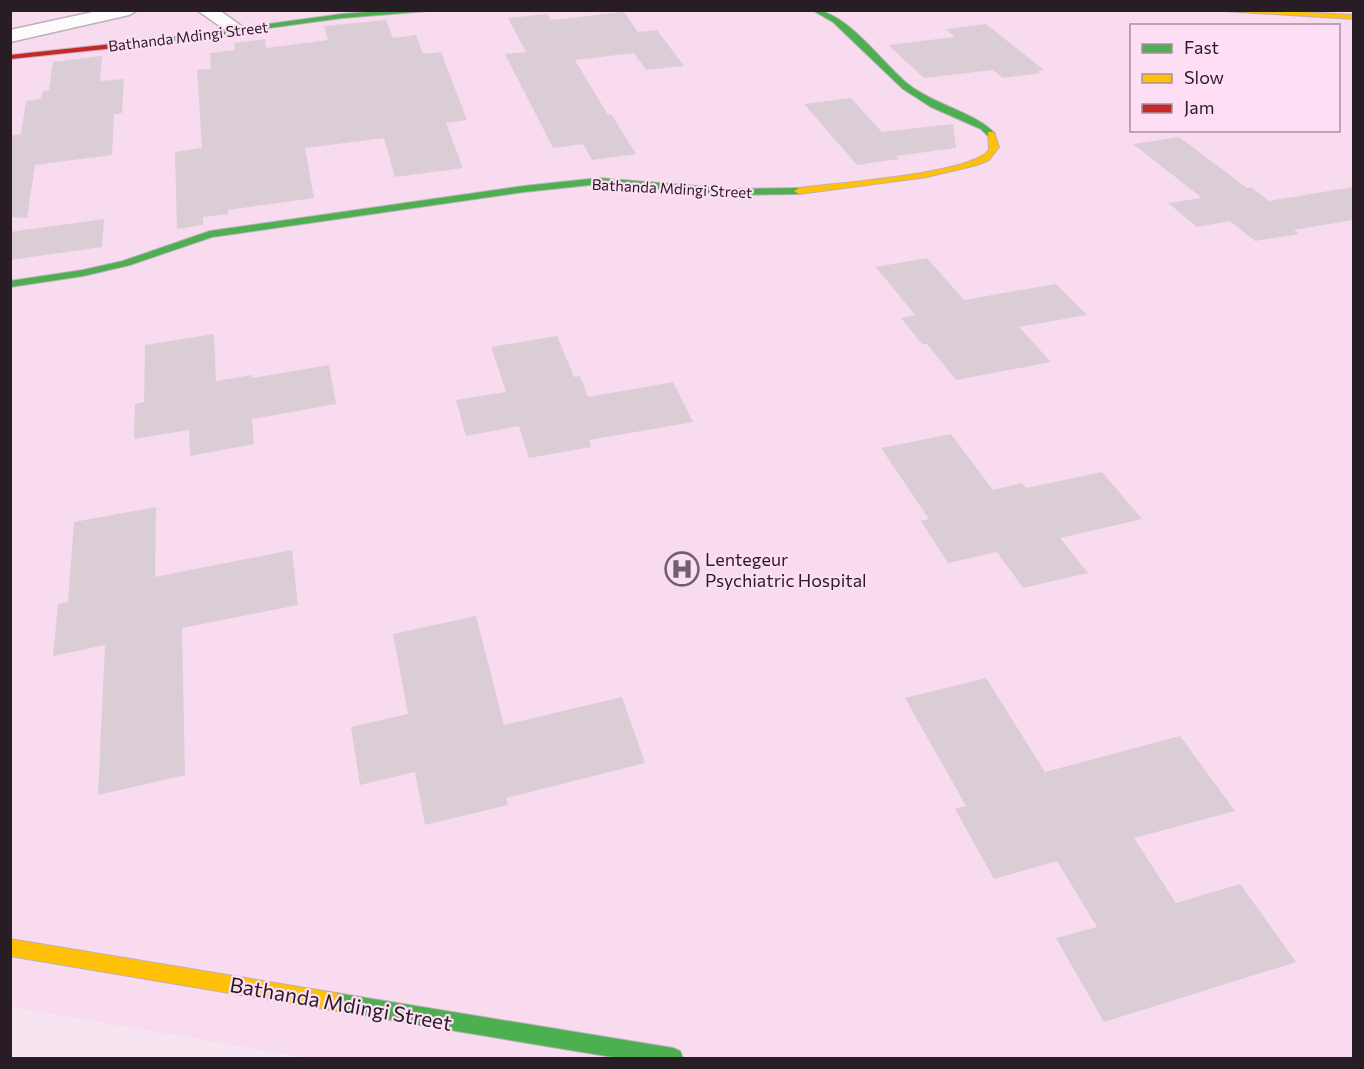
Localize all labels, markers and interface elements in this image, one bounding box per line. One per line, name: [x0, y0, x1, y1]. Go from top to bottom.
street label: Bathanda Mdingi Street: [107, 17, 269, 55]
legend: [1130, 24, 1340, 132]
text: Fast: [1184, 36, 1219, 58]
text: Slow: [1184, 66, 1224, 88]
text: Jam: [1184, 96, 1214, 118]
street label: Bathanda Mdingi Street: [591, 175, 753, 201]
place label: Lentegeur Psychiatric Hospital: [705, 548, 867, 591]
hospital icon: Lentegeur Psychiatric Hospital: [664, 551, 700, 587]
street label: Bathanda Mdingi Street: [228, 971, 454, 1035]

